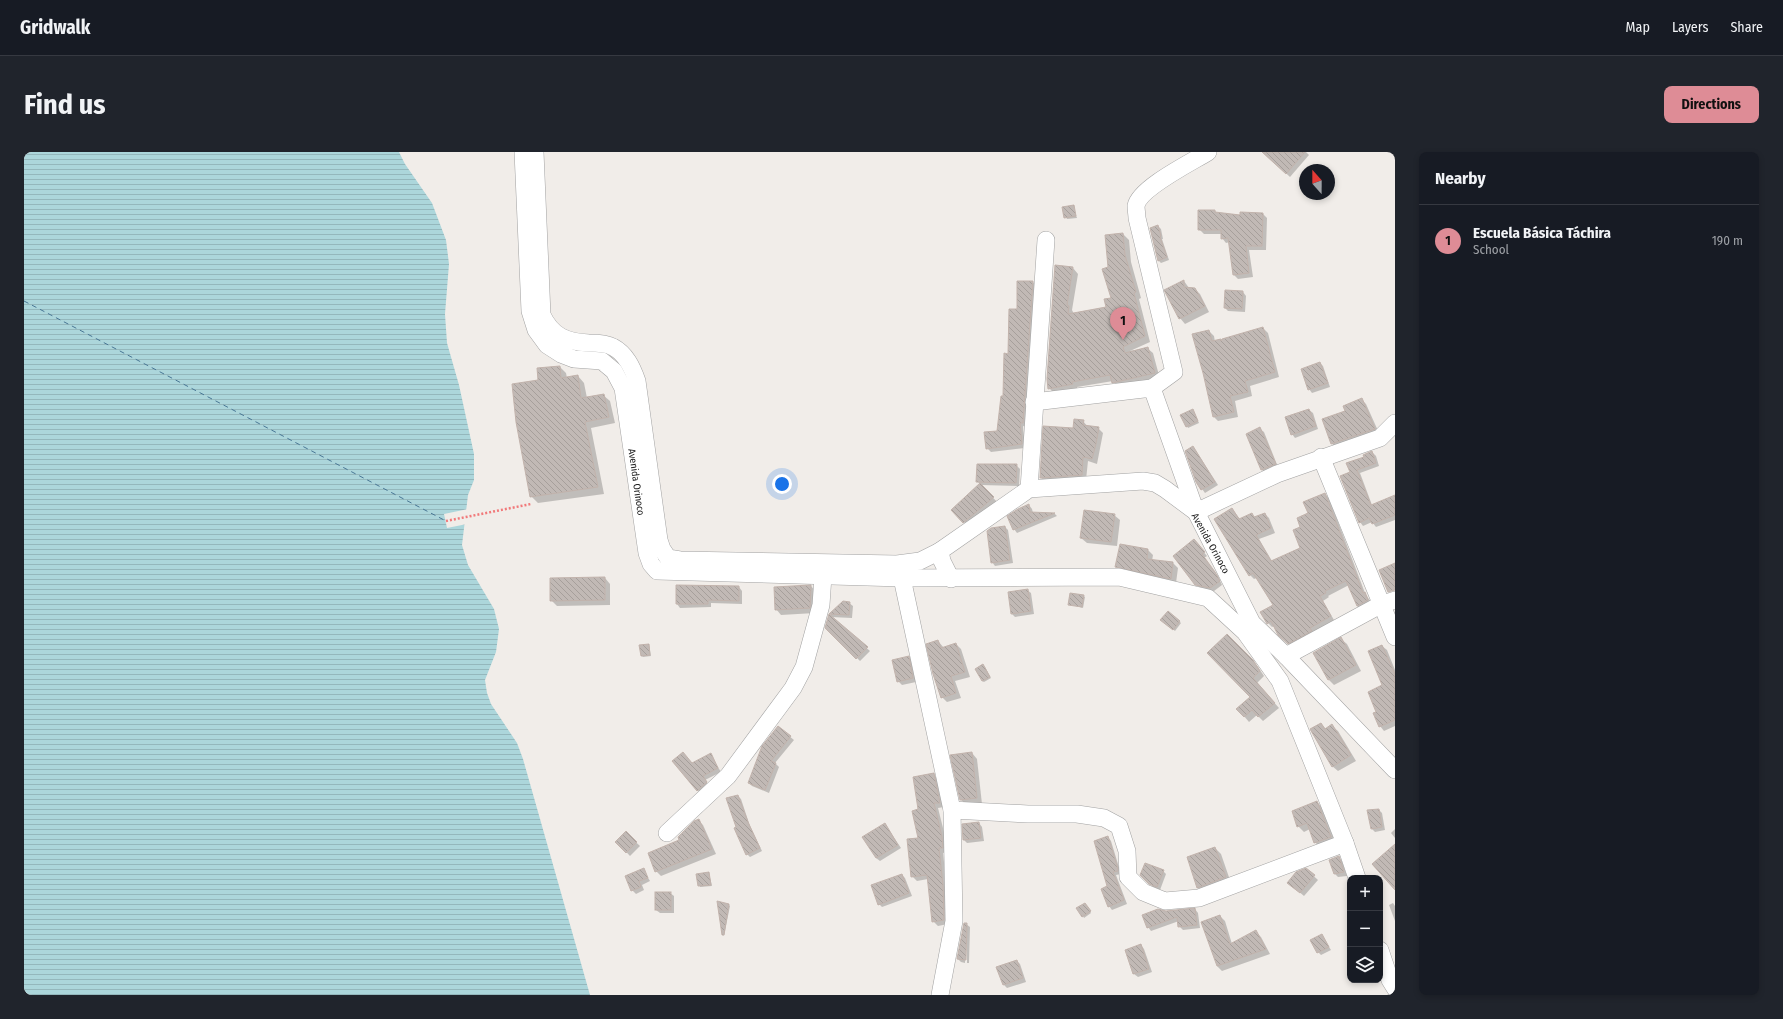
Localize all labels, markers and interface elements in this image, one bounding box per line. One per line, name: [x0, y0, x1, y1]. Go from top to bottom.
text: Gridwalk: [20, 16, 90, 39]
text: Map: [1626, 19, 1650, 36]
text: Layers: [1672, 19, 1708, 36]
text: Share: [1730, 19, 1763, 36]
button: Directions: [1664, 86, 1759, 123]
text: Find us: [24, 88, 106, 121]
north arrow: [1299, 164, 1335, 200]
text: Nearby: [1435, 168, 1486, 189]
text: Escuela Básica Táchira: [1473, 224, 1611, 242]
text: 1: [1445, 233, 1451, 248]
text: 190 m: [1712, 233, 1743, 248]
text: School: [1473, 242, 1509, 257]
pin: 1: [1110, 307, 1136, 340]
street label: Avenida Orinoco: [625, 448, 647, 516]
your location: [772, 474, 792, 494]
street label: Avenida Orinoco: [1189, 511, 1232, 576]
map controls: [1347, 875, 1383, 983]
button: +: [1347, 875, 1383, 911]
button: −: [1347, 911, 1383, 947]
button: layers: [1347, 947, 1383, 983]

